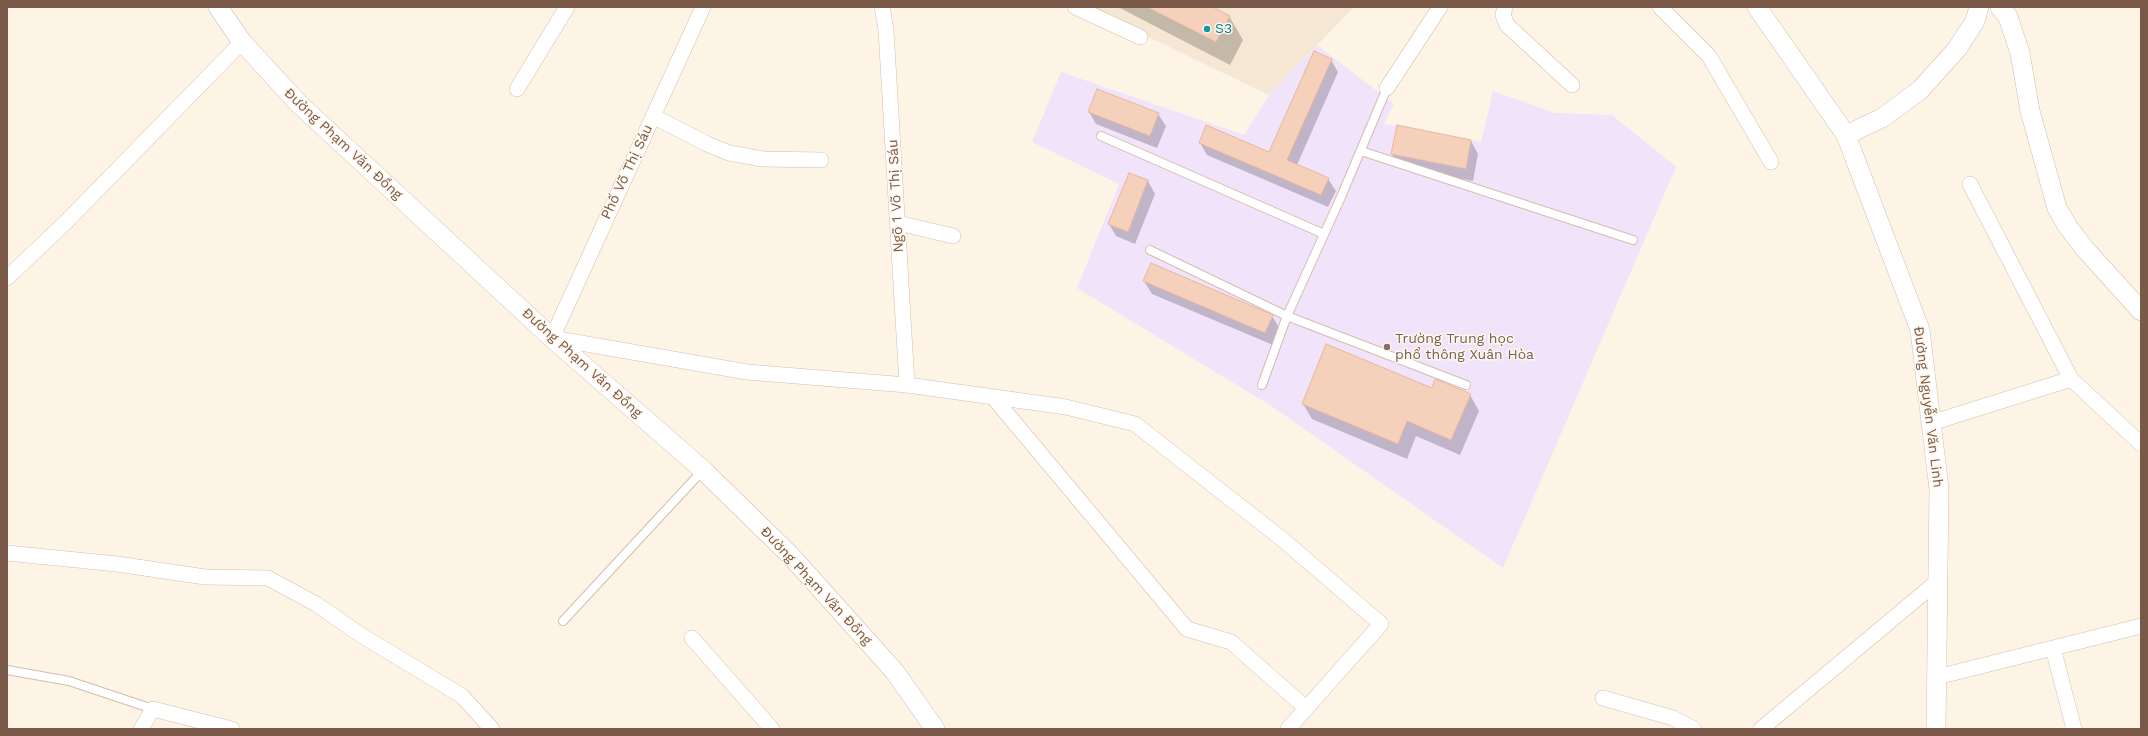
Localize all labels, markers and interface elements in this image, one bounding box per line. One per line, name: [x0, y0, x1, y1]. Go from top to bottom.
place label: S3: [1215, 21, 1232, 37]
marker: S3: [1202, 24, 1212, 34]
street label: Đường Phạm Văn Đồng: [280, 85, 406, 203]
street label: Phố Võ Thị Sáu: [598, 122, 656, 222]
street label: Ngõ 1 Võ Thị Sáu: [885, 139, 907, 253]
street label: Đường Phạm Văn Đồng: [518, 305, 646, 421]
street label: Đường Nguyễn Văn Linh: [1910, 325, 1946, 489]
place label: Trường Trung học phổ thông Xuân Hòa: [1395, 331, 1534, 364]
marker: Trường Trung học phổ thông Xuân Hòa: [1382, 342, 1392, 352]
street label: Đường Phạm Văn Đồng: [757, 523, 875, 649]

